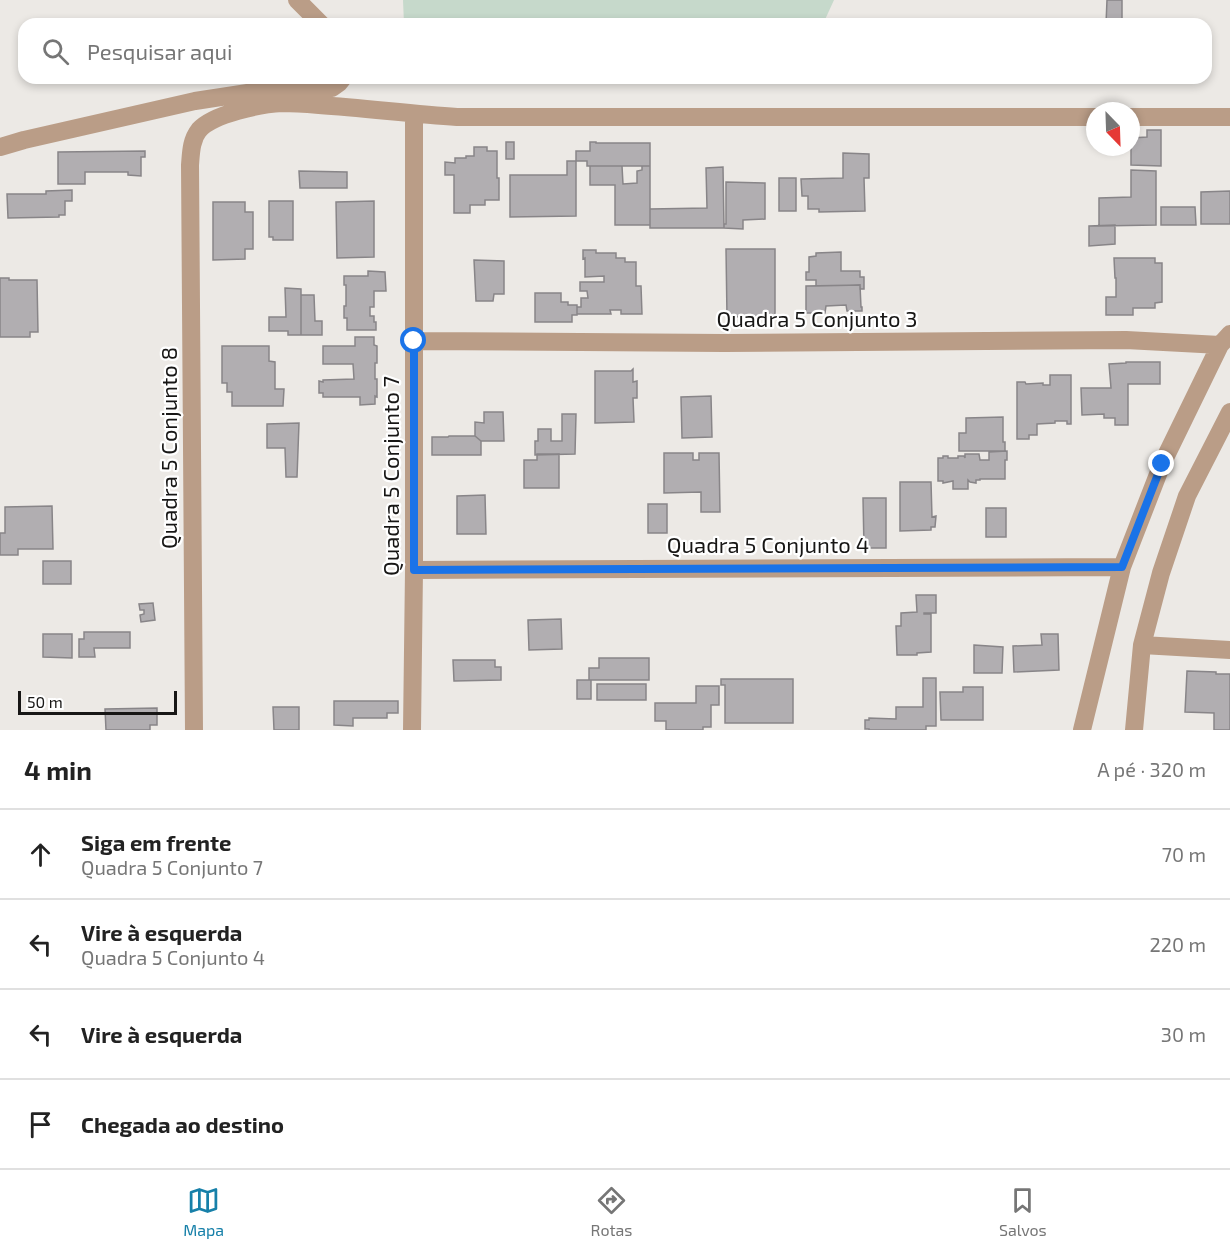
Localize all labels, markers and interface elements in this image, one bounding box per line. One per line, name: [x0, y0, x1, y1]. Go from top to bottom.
search box: [18, 18, 1212, 84]
icon: search: [39, 35, 72, 68]
text: Pesquisar aqui: [87, 38, 233, 64]
north arrow: [1086, 102, 1140, 156]
street label: Quadra 5 Conjunto 3: [716, 305, 918, 332]
route start: [400, 327, 426, 353]
street label: Quadra 5 Conjunto 8: [155, 347, 182, 549]
street label: Quadra 5 Conjunto 7: [377, 376, 404, 576]
route end: [1148, 450, 1174, 476]
street label: Quadra 5 Conjunto 4: [667, 531, 869, 558]
scale bar: [18, 688, 177, 716]
text: 50 m: [27, 692, 63, 711]
text: 4 min: [24, 754, 92, 785]
text: A pé · 320 m: [1097, 757, 1206, 781]
text: Siga em frente: [81, 829, 231, 855]
icon: ahead: [24, 838, 57, 871]
text: 70 m: [1162, 842, 1206, 866]
text: Quadra 5 Conjunto 7: [81, 855, 263, 879]
text: Vire à esquerda: [81, 919, 242, 945]
icon: left: [24, 928, 57, 961]
text: 220 m: [1149, 932, 1206, 956]
text: Quadra 5 Conjunto 4: [81, 945, 265, 969]
icon: left: [24, 1018, 57, 1051]
text: Vire à esquerda: [81, 1021, 242, 1047]
text: 30 m: [1161, 1022, 1206, 1046]
icon: arrive: [24, 1108, 57, 1141]
text: Chegada ao destino: [81, 1111, 284, 1137]
tab: Mapa: [183, 1184, 224, 1239]
tab: Rotas: [591, 1184, 633, 1239]
tab: Salvos: [999, 1184, 1047, 1239]

